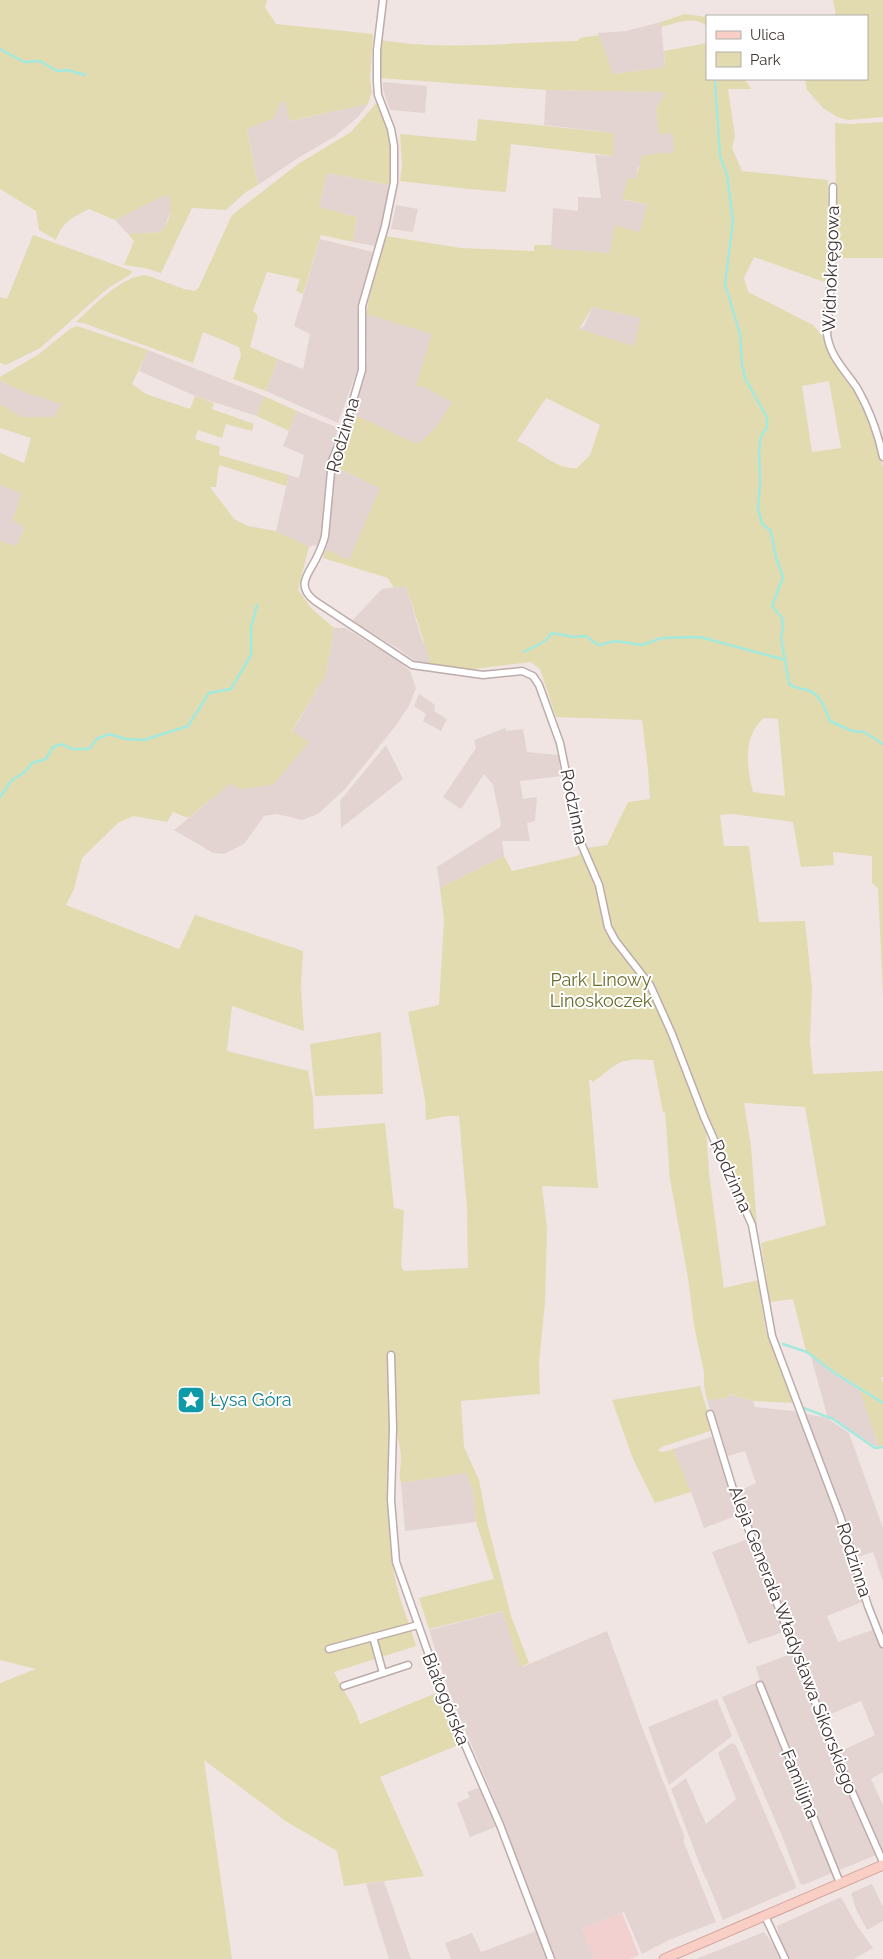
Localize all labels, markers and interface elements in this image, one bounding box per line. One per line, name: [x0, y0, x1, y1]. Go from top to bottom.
legend: [706, 15, 868, 80]
text: Ulica: [750, 26, 785, 44]
text: Park: [750, 51, 781, 69]
street label: Widnokręgowa: [818, 205, 843, 333]
street label: Rodzinna: [322, 395, 363, 475]
street label: Rodzinna: [556, 767, 593, 847]
park label: Park Linowy Linoskoczek: [550, 969, 653, 1011]
street label: Rodzinna: [706, 1136, 757, 1215]
place icon: Łysa Góra: [176, 1385, 206, 1415]
place label: Łysa Góra: [210, 1389, 291, 1410]
street label: Aleja Generała Władysława Sikorskiego: [725, 1483, 862, 1797]
street label: Rodzinna: [833, 1520, 876, 1600]
street label: Białogórska: [418, 1650, 475, 1748]
street label: Familijna: [777, 1746, 824, 1822]

